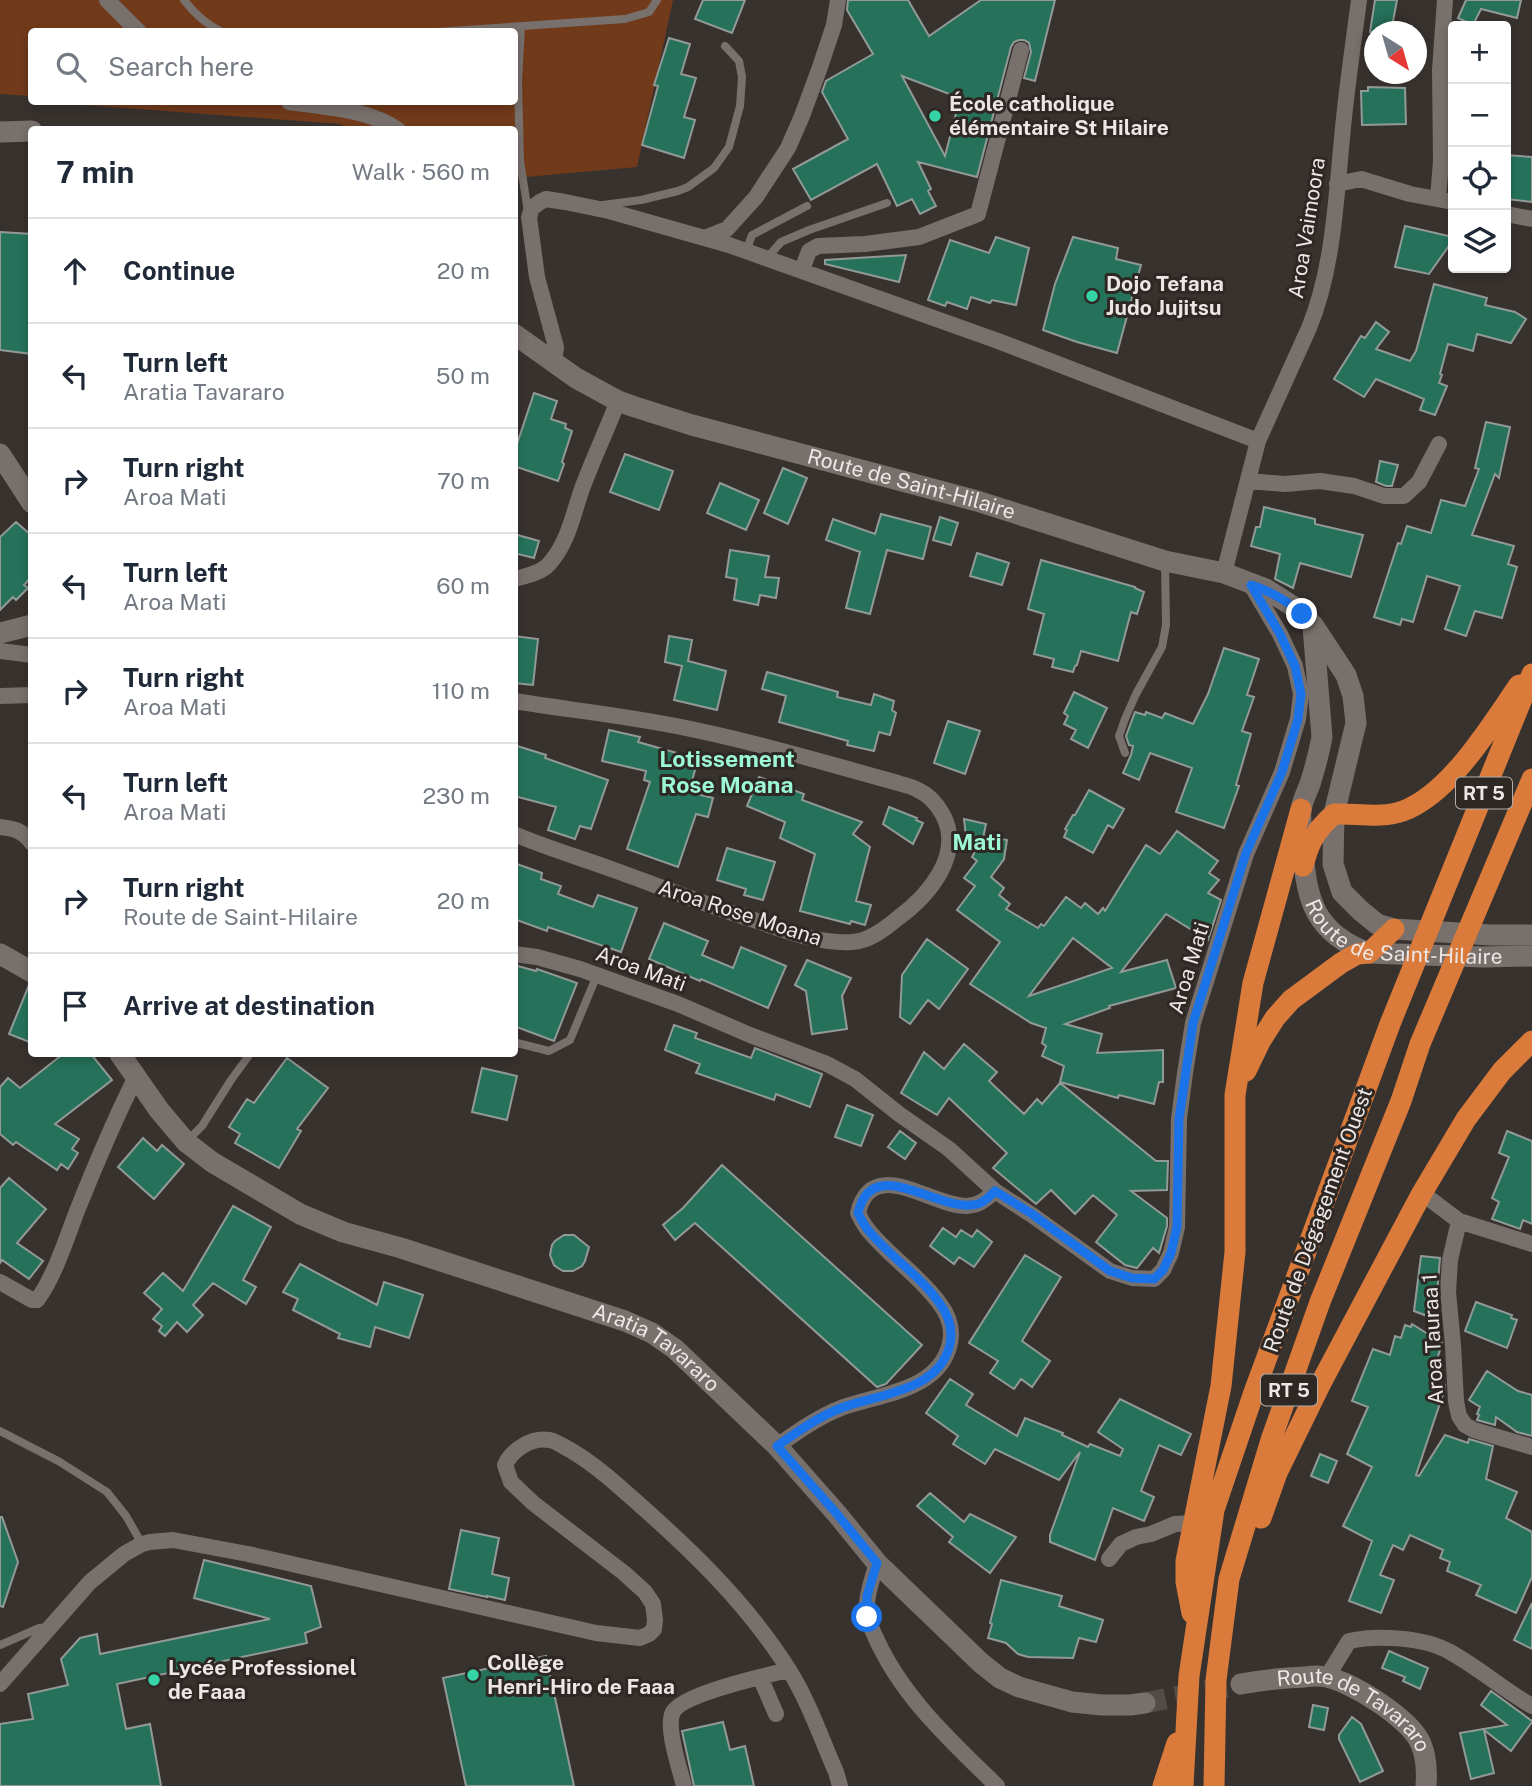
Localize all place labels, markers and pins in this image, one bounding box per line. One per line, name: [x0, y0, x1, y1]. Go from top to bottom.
place label: École catholique élémentaire St Hilaire: [949, 91, 1169, 140]
marker: École catholique élémentaire St Hilaire: [927, 108, 943, 124]
place label: Dojo Tefana Judo Jujitsu: [1106, 271, 1224, 320]
marker: Dojo Tefana Judo Jujitsu: [1084, 288, 1100, 304]
place label: Collège Henri-Hiro de Faaa: [487, 1650, 675, 1699]
place label: Lycée Professionel de Faaa: [168, 1655, 357, 1704]
marker: Collège Henri-Hiro de Faaa: [465, 1667, 481, 1683]
marker: Lycée Professionel de Faaa: [146, 1672, 162, 1688]

